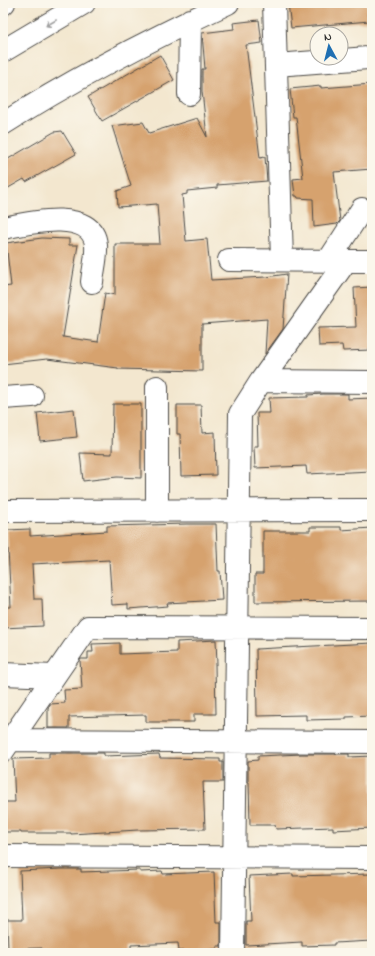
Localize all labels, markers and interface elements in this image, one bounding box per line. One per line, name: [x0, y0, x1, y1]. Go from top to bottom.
one-way arrow: [45, 19, 57, 27]
north arrow: [309, 26, 349, 66]
text: N: [323, 29, 333, 45]

